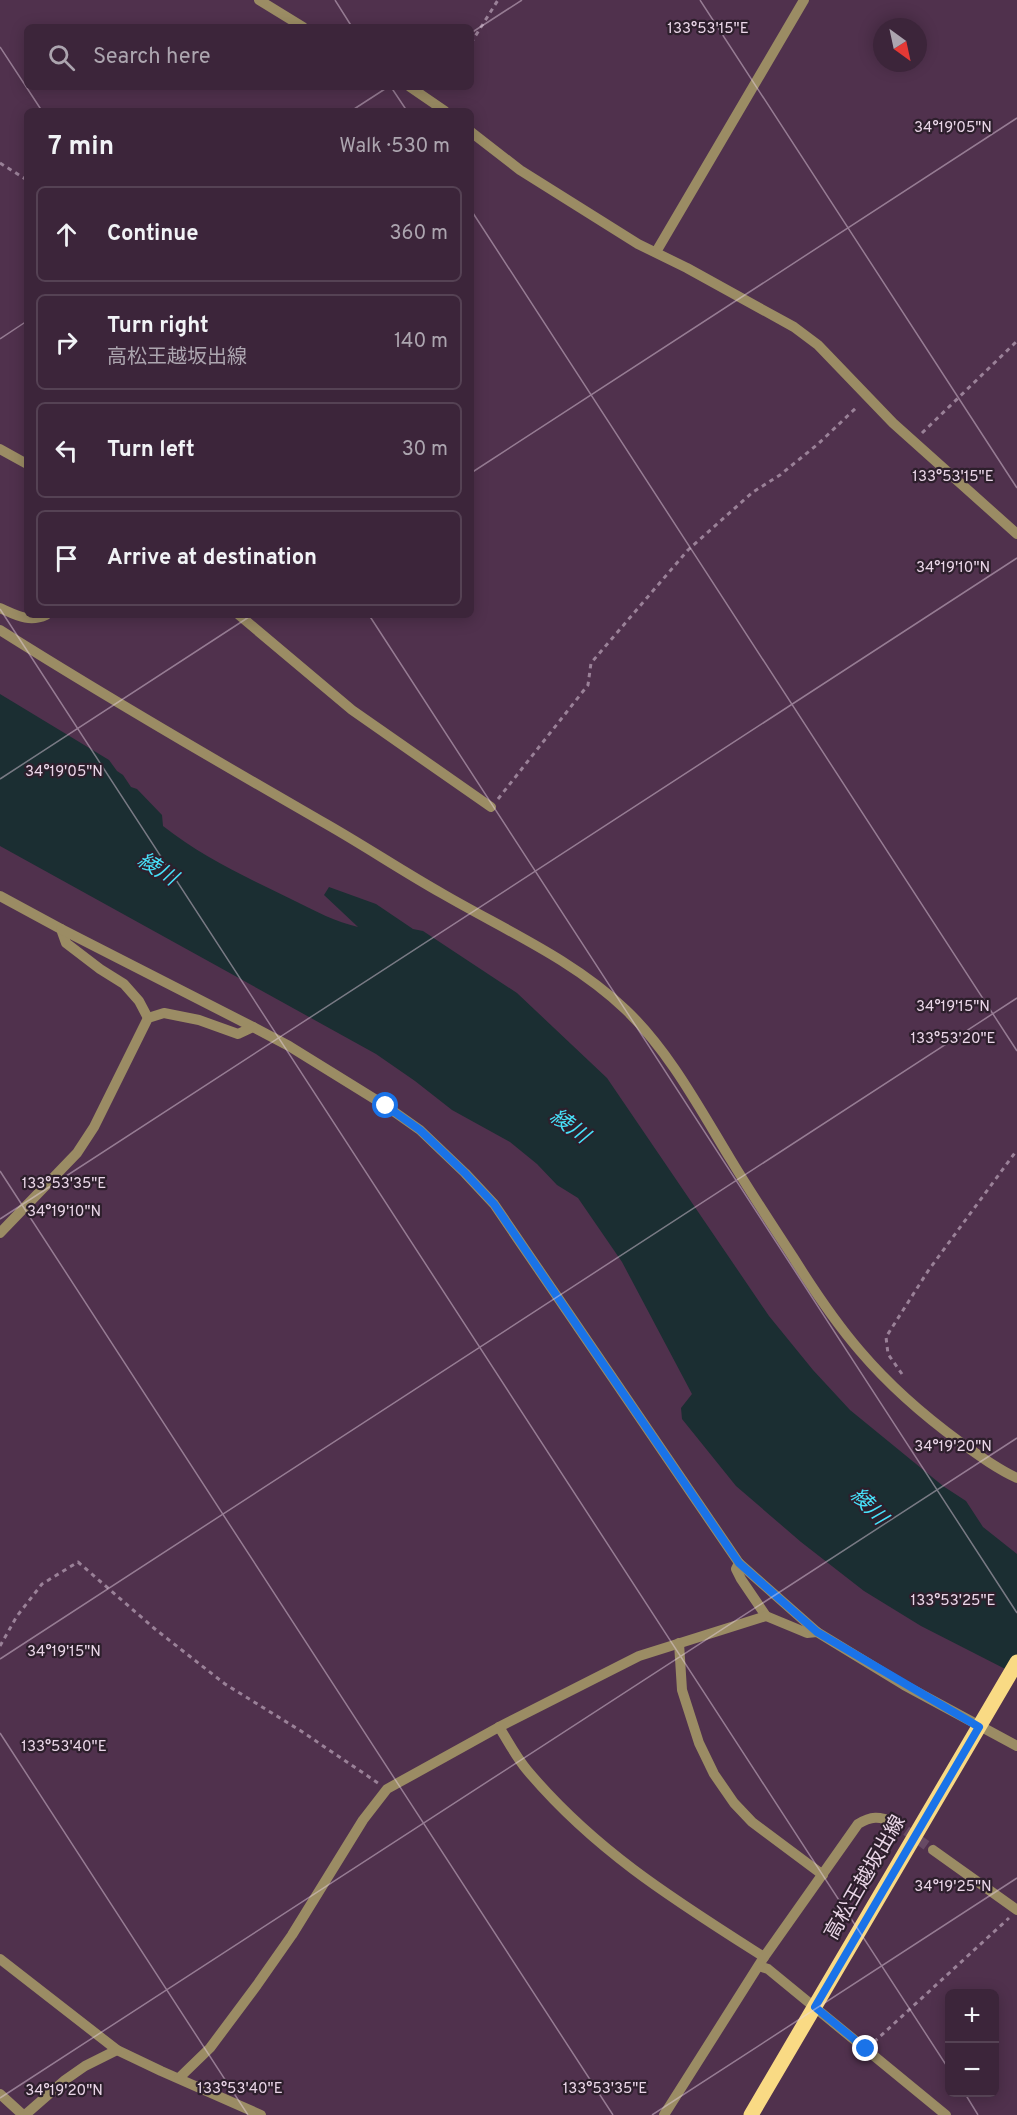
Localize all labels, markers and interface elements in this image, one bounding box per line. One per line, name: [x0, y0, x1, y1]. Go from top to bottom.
north arrow: [873, 18, 927, 72]
text: 133°53'15"E: [667, 20, 749, 39]
search box: [24, 24, 474, 90]
icon: search: [45, 41, 78, 74]
text: Search here: [93, 44, 211, 71]
text: 34°19'05"N: [914, 119, 992, 138]
text: 7 min: [48, 131, 114, 164]
text: Walk · 530 m: [339, 134, 450, 160]
icon: ahead: [50, 218, 83, 251]
text: Continue: [107, 221, 198, 248]
text: 360 m: [390, 221, 448, 247]
text: Turn right: [107, 313, 209, 340]
icon: right: [50, 326, 83, 359]
text: 140 m: [394, 329, 448, 355]
text: 高松王越坂出線: [107, 345, 247, 371]
icon: left: [50, 434, 83, 467]
text: Turn left: [107, 437, 195, 464]
text: 30 m: [402, 437, 448, 463]
text: 133°53'15"E: [912, 468, 994, 487]
icon: arrive: [50, 542, 83, 575]
text: Arrive at destination: [107, 545, 317, 572]
text: 34°19'10"N: [916, 559, 990, 578]
text: 34°19'05"N: [25, 763, 103, 782]
water label: 綾川: [132, 847, 184, 894]
text: 34°19'15"N: [916, 998, 990, 1017]
text: 133°53'20"E: [910, 1030, 996, 1049]
route start: [372, 1092, 398, 1118]
water label: 綾川: [544, 1104, 596, 1151]
text: 133°53'35"E: [22, 1175, 106, 1194]
text: 34°19'10"N: [27, 1203, 101, 1222]
text: 34°19'20"N: [914, 1438, 992, 1457]
water label: 綾川: [844, 1483, 894, 1533]
text: 133°53'25"E: [911, 1592, 995, 1611]
text: 34°19'15"N: [27, 1643, 101, 1662]
text: 133°53'40"E: [21, 1738, 107, 1757]
street label: 高松王越坂出線: [820, 1811, 912, 1945]
text: 34°19'25"N: [914, 1878, 992, 1897]
map controls: [945, 1989, 999, 2097]
button: +: [945, 1989, 999, 2043]
route end: [852, 2035, 878, 2061]
button: −: [945, 2043, 999, 2097]
text: 133°53'40"E: [197, 2080, 283, 2099]
text: 133°53'35"E: [563, 2080, 647, 2099]
text: 34°19'20"N: [25, 2082, 103, 2101]

